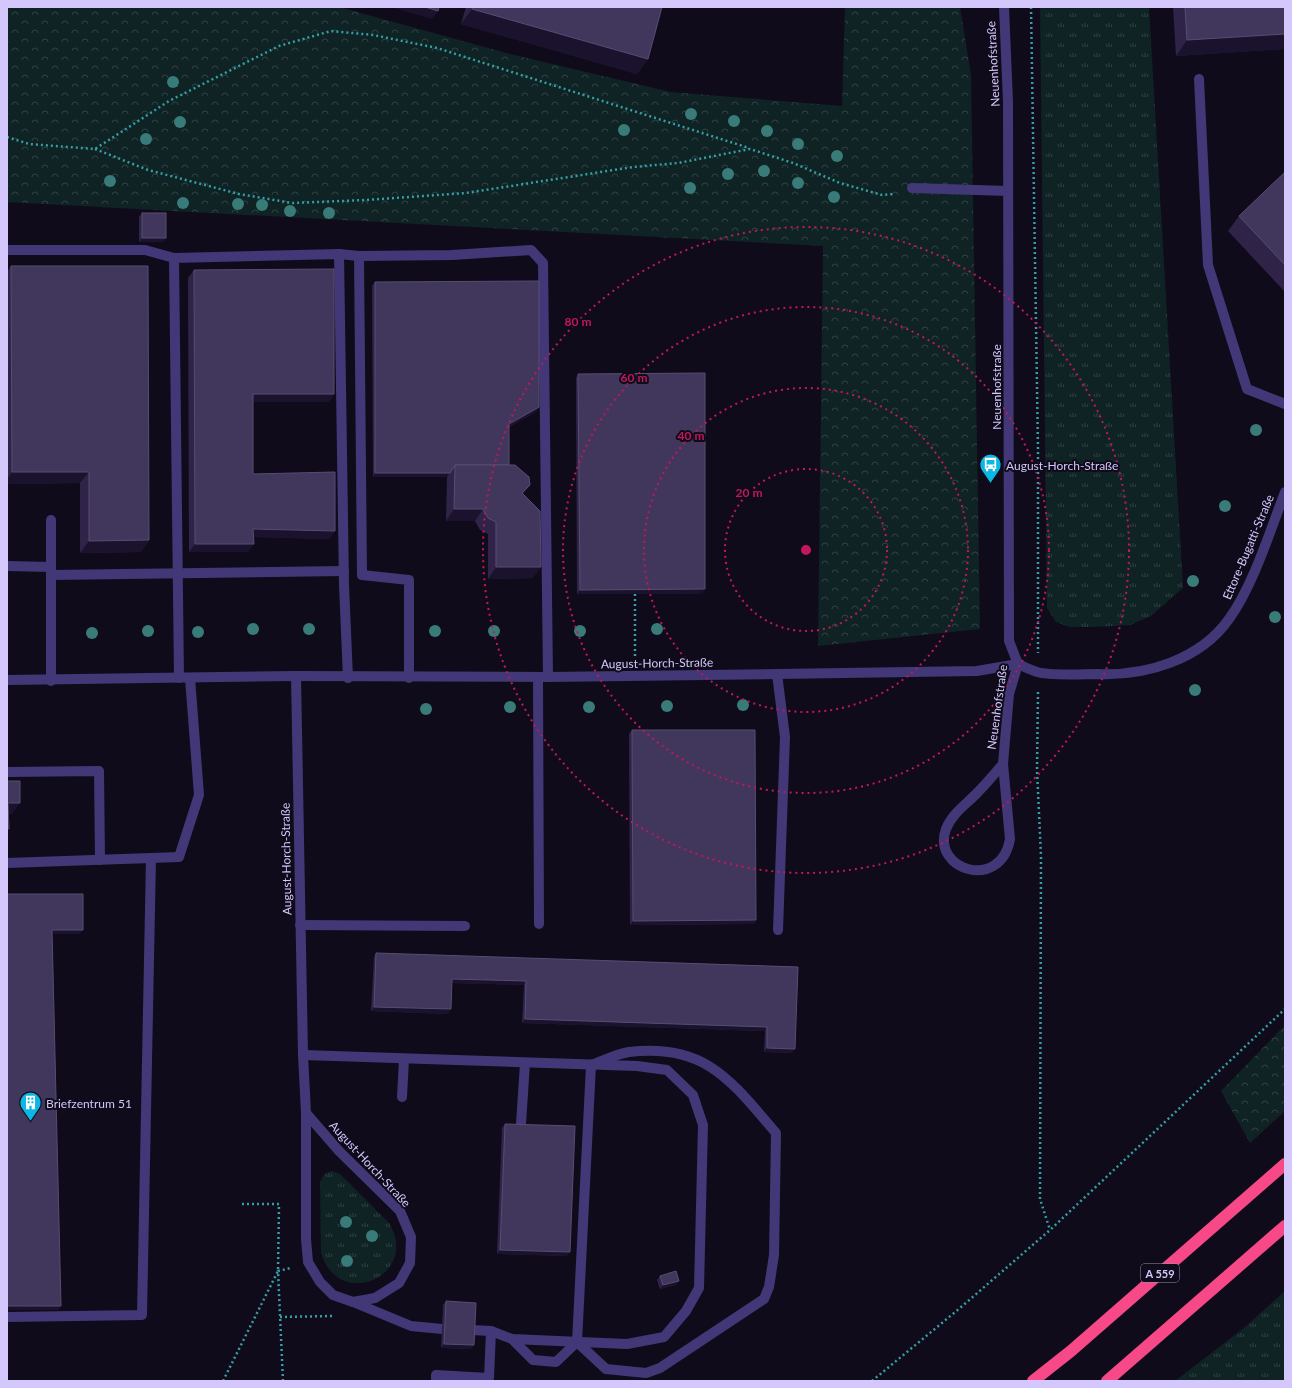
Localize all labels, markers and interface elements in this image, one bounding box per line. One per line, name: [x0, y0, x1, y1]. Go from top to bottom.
street label: Neuenhofstraße: [983, 21, 1003, 107]
text: 80 m: [565, 314, 591, 329]
street label: Neuenhofstraße: [989, 344, 1004, 430]
text: 60 m: [621, 370, 647, 385]
text: 40 m: [678, 428, 704, 443]
bus stop icon: August-Horch-Straße: [977, 452, 1003, 485]
place label: August-Horch-Straße: [1006, 458, 1118, 473]
text: 20 m: [736, 485, 762, 500]
street label: Ettore-Bugatti-Straße: [1219, 492, 1277, 602]
centre of rings: [799, 543, 813, 557]
street label: August-Horch-Straße: [601, 655, 713, 671]
street label: Neuenhofstraße: [984, 664, 1010, 750]
street label: August-Horch-Straße: [278, 803, 294, 915]
building icon: Briefzentrum 51: [17, 1090, 43, 1123]
place label: Briefzentrum 51: [46, 1096, 132, 1111]
street label: August-Horch-Straße: [326, 1118, 414, 1210]
road number: A 559: [1141, 1264, 1179, 1282]

